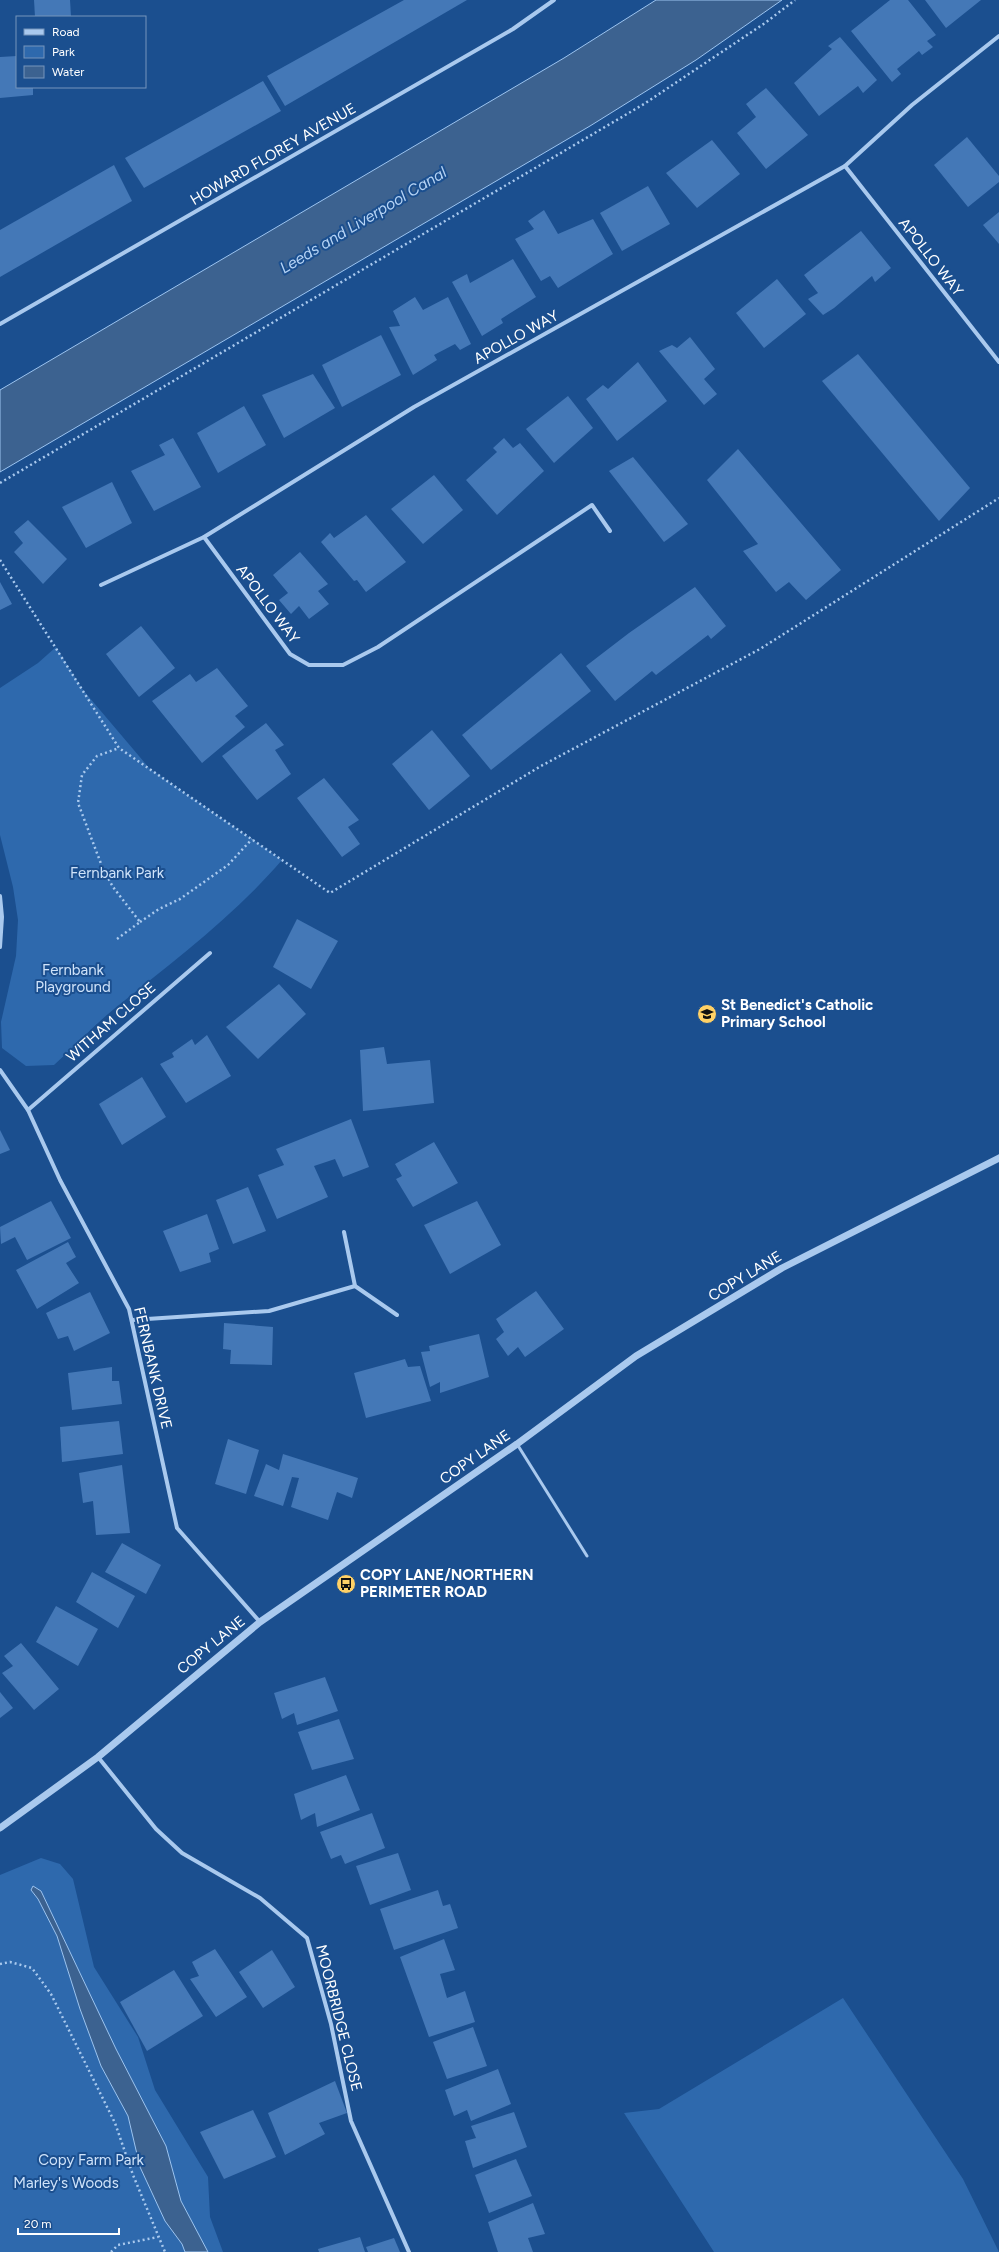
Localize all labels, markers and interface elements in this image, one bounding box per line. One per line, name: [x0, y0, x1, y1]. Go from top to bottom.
legend: [16, 16, 146, 88]
text: Road: [52, 25, 80, 39]
text: Park: [52, 45, 75, 59]
text: Water: [52, 65, 84, 79]
street label: HOWARD FLOREY AVENUE: [187, 99, 359, 209]
water label: Leeds and Liverpool Canal: [276, 162, 450, 277]
street label: APOLLO WAY: [895, 214, 967, 300]
street label: APOLLO WAY: [470, 306, 562, 368]
street label: APOLLO WAY: [232, 561, 304, 647]
park label: Fernbank Park: [70, 864, 165, 882]
park label: Fernbank Playground: [35, 961, 111, 996]
street label: WITHAM CLOSE: [63, 978, 159, 1066]
place label: St Benedict's Catholic Primary School: [721, 996, 873, 1031]
school or university icon: St Benedict's Catholic Primary School: [696, 1003, 718, 1025]
street label: COPY LANE: [705, 1247, 785, 1305]
street label: FERNBANK DRIVE: [130, 1305, 176, 1431]
street label: COPY LANE: [436, 1426, 514, 1488]
place label: COPY LANE/NORTHERN PERIMETER ROAD: [360, 1566, 534, 1601]
bus stop icon: COPY LANE/NORTHERN PERIMETER ROAD: [335, 1573, 357, 1595]
street label: COPY LANE: [173, 1612, 249, 1678]
street label: MOORBRIDGE CLOSE: [312, 1943, 366, 2093]
park label: Copy Farm Park: [38, 2151, 144, 2169]
park label: Marley's Woods: [13, 2174, 119, 2192]
scale bar: [18, 2210, 119, 2236]
text: 20 m: [24, 2217, 52, 2231]

